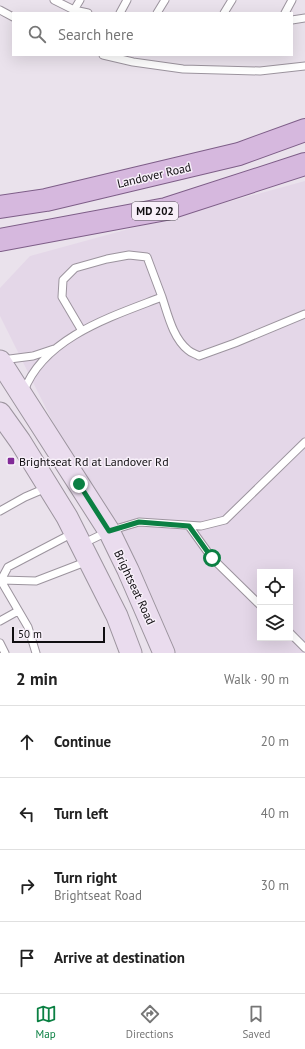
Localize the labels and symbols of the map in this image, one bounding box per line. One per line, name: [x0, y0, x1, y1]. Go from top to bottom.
street label: Landover Road: [115, 159, 193, 191]
road number: MD 202: [132, 202, 178, 220]
place label: Brightseat Rd at Landover Rd: [19, 454, 169, 469]
marker: Brightseat Rd at Landover Rd: [6, 456, 16, 466]
route end: [70, 475, 88, 493]
street label: Brightseat Road: [111, 547, 159, 627]
route start: [203, 549, 221, 567]
scale bar: [12, 625, 105, 644]

